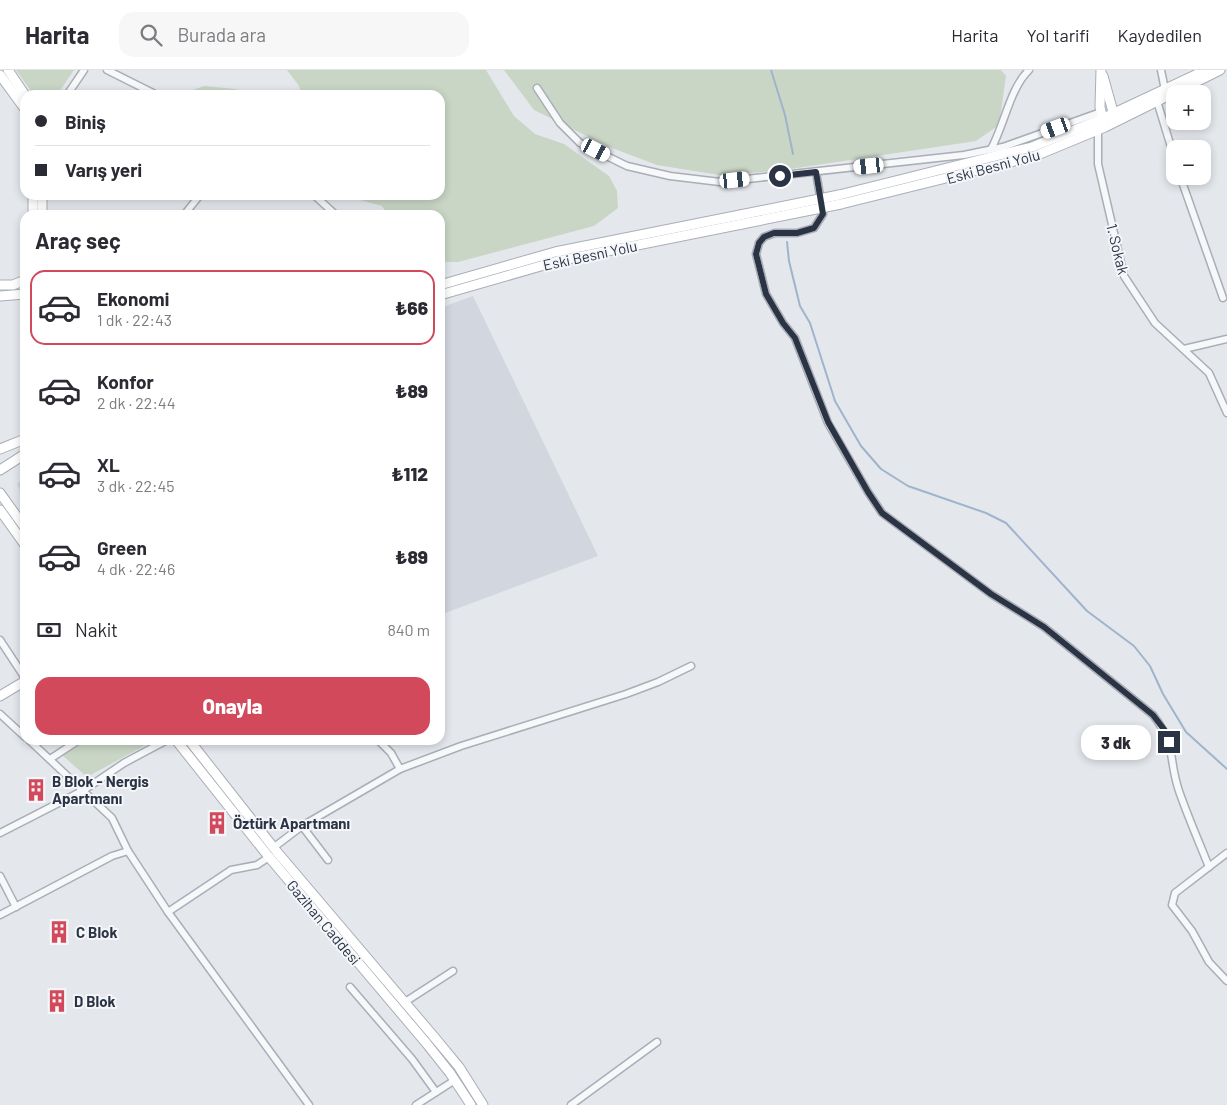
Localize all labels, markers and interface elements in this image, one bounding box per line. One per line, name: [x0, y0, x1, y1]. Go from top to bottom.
search box: [119, 12, 469, 57]
text: Harita: [25, 20, 89, 49]
icon: search: [137, 21, 165, 49]
text: Burada ara: [177, 23, 266, 46]
text: Harita: [951, 24, 998, 46]
text: Yol tarifi: [1026, 24, 1089, 46]
text: Kaydedilen: [1117, 24, 1202, 46]
map controls: [1166, 85, 1211, 185]
button: +: [1166, 85, 1211, 130]
text: Biniş: [65, 110, 106, 133]
car: [1039, 116, 1072, 140]
car: [579, 137, 612, 163]
button: −: [1166, 140, 1211, 185]
street label: Eski Besni Yolu: [944, 145, 1042, 187]
car: [853, 157, 884, 175]
text: Varış yeri: [65, 158, 142, 181]
route start: [769, 165, 791, 187]
car: [719, 171, 750, 189]
street label: 1. Sokak: [1103, 222, 1133, 277]
text: Araç seç: [35, 227, 121, 253]
street label: Eski Besni Yolu: [541, 236, 639, 274]
icon: car: [37, 285, 82, 330]
text: Ekonomi: [97, 287, 169, 310]
text: ₺66: [395, 296, 428, 319]
text: 1 dk · 22:43: [97, 310, 172, 329]
icon: car: [37, 368, 82, 413]
text: Konfor: [97, 370, 154, 393]
text: ₺89: [395, 379, 428, 402]
text: 2 dk · 22:44: [97, 393, 176, 412]
icon: car: [37, 451, 82, 496]
text: XL: [97, 453, 120, 476]
text: ₺112: [391, 462, 428, 485]
text: 3 dk · 22:45: [97, 476, 175, 495]
icon: car: [37, 534, 82, 579]
text: Green: [97, 536, 147, 559]
text: ₺89: [395, 545, 428, 568]
text: 4 dk · 22:46: [97, 559, 175, 578]
icon: cash: [35, 616, 63, 644]
text: Nakit: [75, 618, 118, 641]
text: 840 m: [387, 620, 430, 639]
button: Onayla: [35, 677, 430, 735]
callout: 3 dk: [1082, 724, 1152, 760]
route end: [1158, 731, 1180, 753]
text: 3 dk: [1101, 733, 1131, 752]
place label: B Blok - Nergis Apartmanı: [52, 772, 149, 807]
building icon: B Blok - Nergis Apartmanı: [23, 777, 49, 803]
building icon: Öztürk Apartmanı: [204, 810, 230, 836]
place label: Öztürk Apartmanı: [233, 814, 350, 832]
street label: Gazihan Caddesi: [283, 876, 365, 968]
building icon: C Blok: [46, 919, 72, 945]
place label: C Blok: [76, 923, 117, 941]
building icon: D Blok: [44, 988, 70, 1014]
place label: D Blok: [74, 992, 116, 1010]

